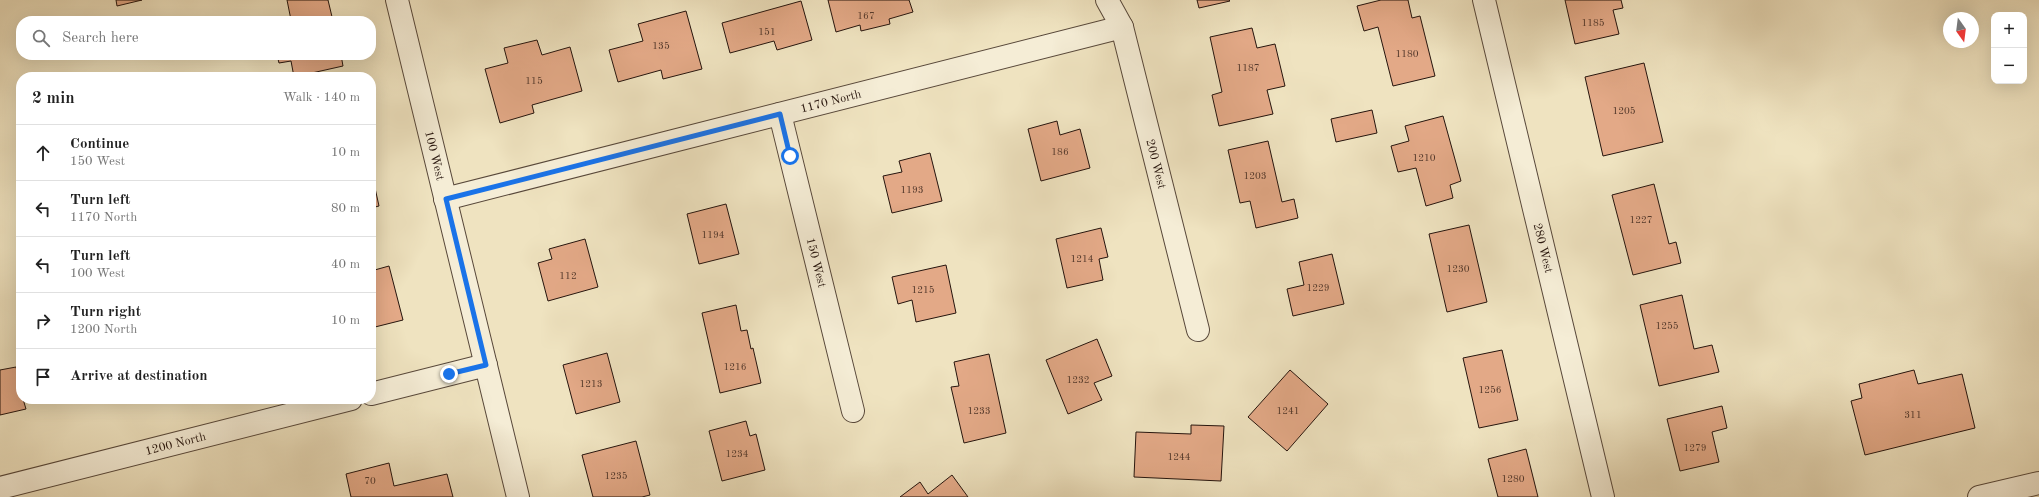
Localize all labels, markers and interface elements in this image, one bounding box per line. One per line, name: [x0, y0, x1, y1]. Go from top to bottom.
house number: 167: [857, 11, 875, 21]
north arrow: [1943, 12, 1979, 48]
map controls: [1991, 12, 2027, 84]
button: +: [1991, 12, 2027, 48]
search box: [16, 16, 376, 60]
house number: 1185: [1581, 18, 1605, 28]
icon: search: [30, 27, 52, 49]
house number: 151: [758, 27, 776, 37]
text: Search here: [62, 31, 139, 46]
house number: 135: [652, 41, 670, 51]
button: −: [1991, 48, 2027, 84]
house number: 1180: [1395, 49, 1419, 59]
house number: 1187: [1236, 63, 1260, 73]
house number: 115: [525, 76, 543, 86]
street label: 1170 North: [799, 88, 863, 115]
text: 2 min: [32, 90, 75, 107]
text: Walk · 140 m: [283, 91, 360, 104]
house number: 1205: [1612, 106, 1636, 116]
street label: 100 West: [422, 130, 446, 182]
text: Continue: [70, 137, 129, 152]
street label: 200 West: [1143, 138, 1167, 190]
icon: ahead: [32, 142, 54, 164]
text: 10 m: [331, 146, 360, 159]
route start: [781, 147, 799, 165]
house number: 186: [1051, 147, 1069, 157]
house number: 1210: [1412, 153, 1436, 163]
text: 150 West: [70, 155, 125, 168]
house number: 1203: [1243, 171, 1267, 181]
house number: 1193: [900, 185, 924, 195]
text: Turn left: [70, 193, 130, 208]
icon: left: [32, 198, 54, 220]
text: 80 m: [331, 202, 360, 215]
text: 1170 North: [70, 211, 137, 224]
house number: 1227: [1629, 215, 1653, 225]
street label: 280 West: [1531, 222, 1554, 274]
house number: 1194: [701, 230, 725, 240]
street label: 150 West: [804, 237, 827, 289]
text: Turn left: [70, 249, 130, 264]
icon: left: [32, 254, 54, 276]
house number: 1214: [1070, 254, 1094, 264]
text: 40 m: [331, 258, 360, 271]
house number: 1230: [1446, 264, 1470, 274]
text: 100 West: [70, 267, 125, 280]
house number: 112: [559, 271, 577, 281]
house number: 1229: [1306, 283, 1330, 293]
house number: 1215: [911, 285, 935, 295]
text: Turn right: [70, 305, 141, 320]
icon: right: [32, 310, 54, 332]
text: 10 m: [331, 314, 360, 327]
house number: 1255: [1655, 321, 1679, 331]
text: 1200 North: [70, 323, 137, 336]
house number: 1216: [723, 362, 747, 372]
route end: [440, 365, 458, 383]
icon: arrive: [32, 366, 54, 388]
text: Arrive at destination: [70, 369, 208, 384]
house number: 1232: [1066, 375, 1090, 385]
house number: 1213: [579, 379, 603, 389]
house number: 1256: [1478, 385, 1502, 395]
house number: 1233: [967, 406, 991, 416]
house number: 1241: [1276, 406, 1300, 416]
house number: 311: [1904, 410, 1922, 420]
street label: 1200 North: [144, 431, 208, 458]
house number: 1279: [1683, 443, 1707, 453]
house number: 1234: [725, 449, 749, 459]
house number: 1244: [1167, 452, 1191, 462]
house number: 1235: [604, 471, 628, 481]
house number: 1280: [1501, 474, 1525, 484]
house number: 70: [364, 476, 376, 486]

